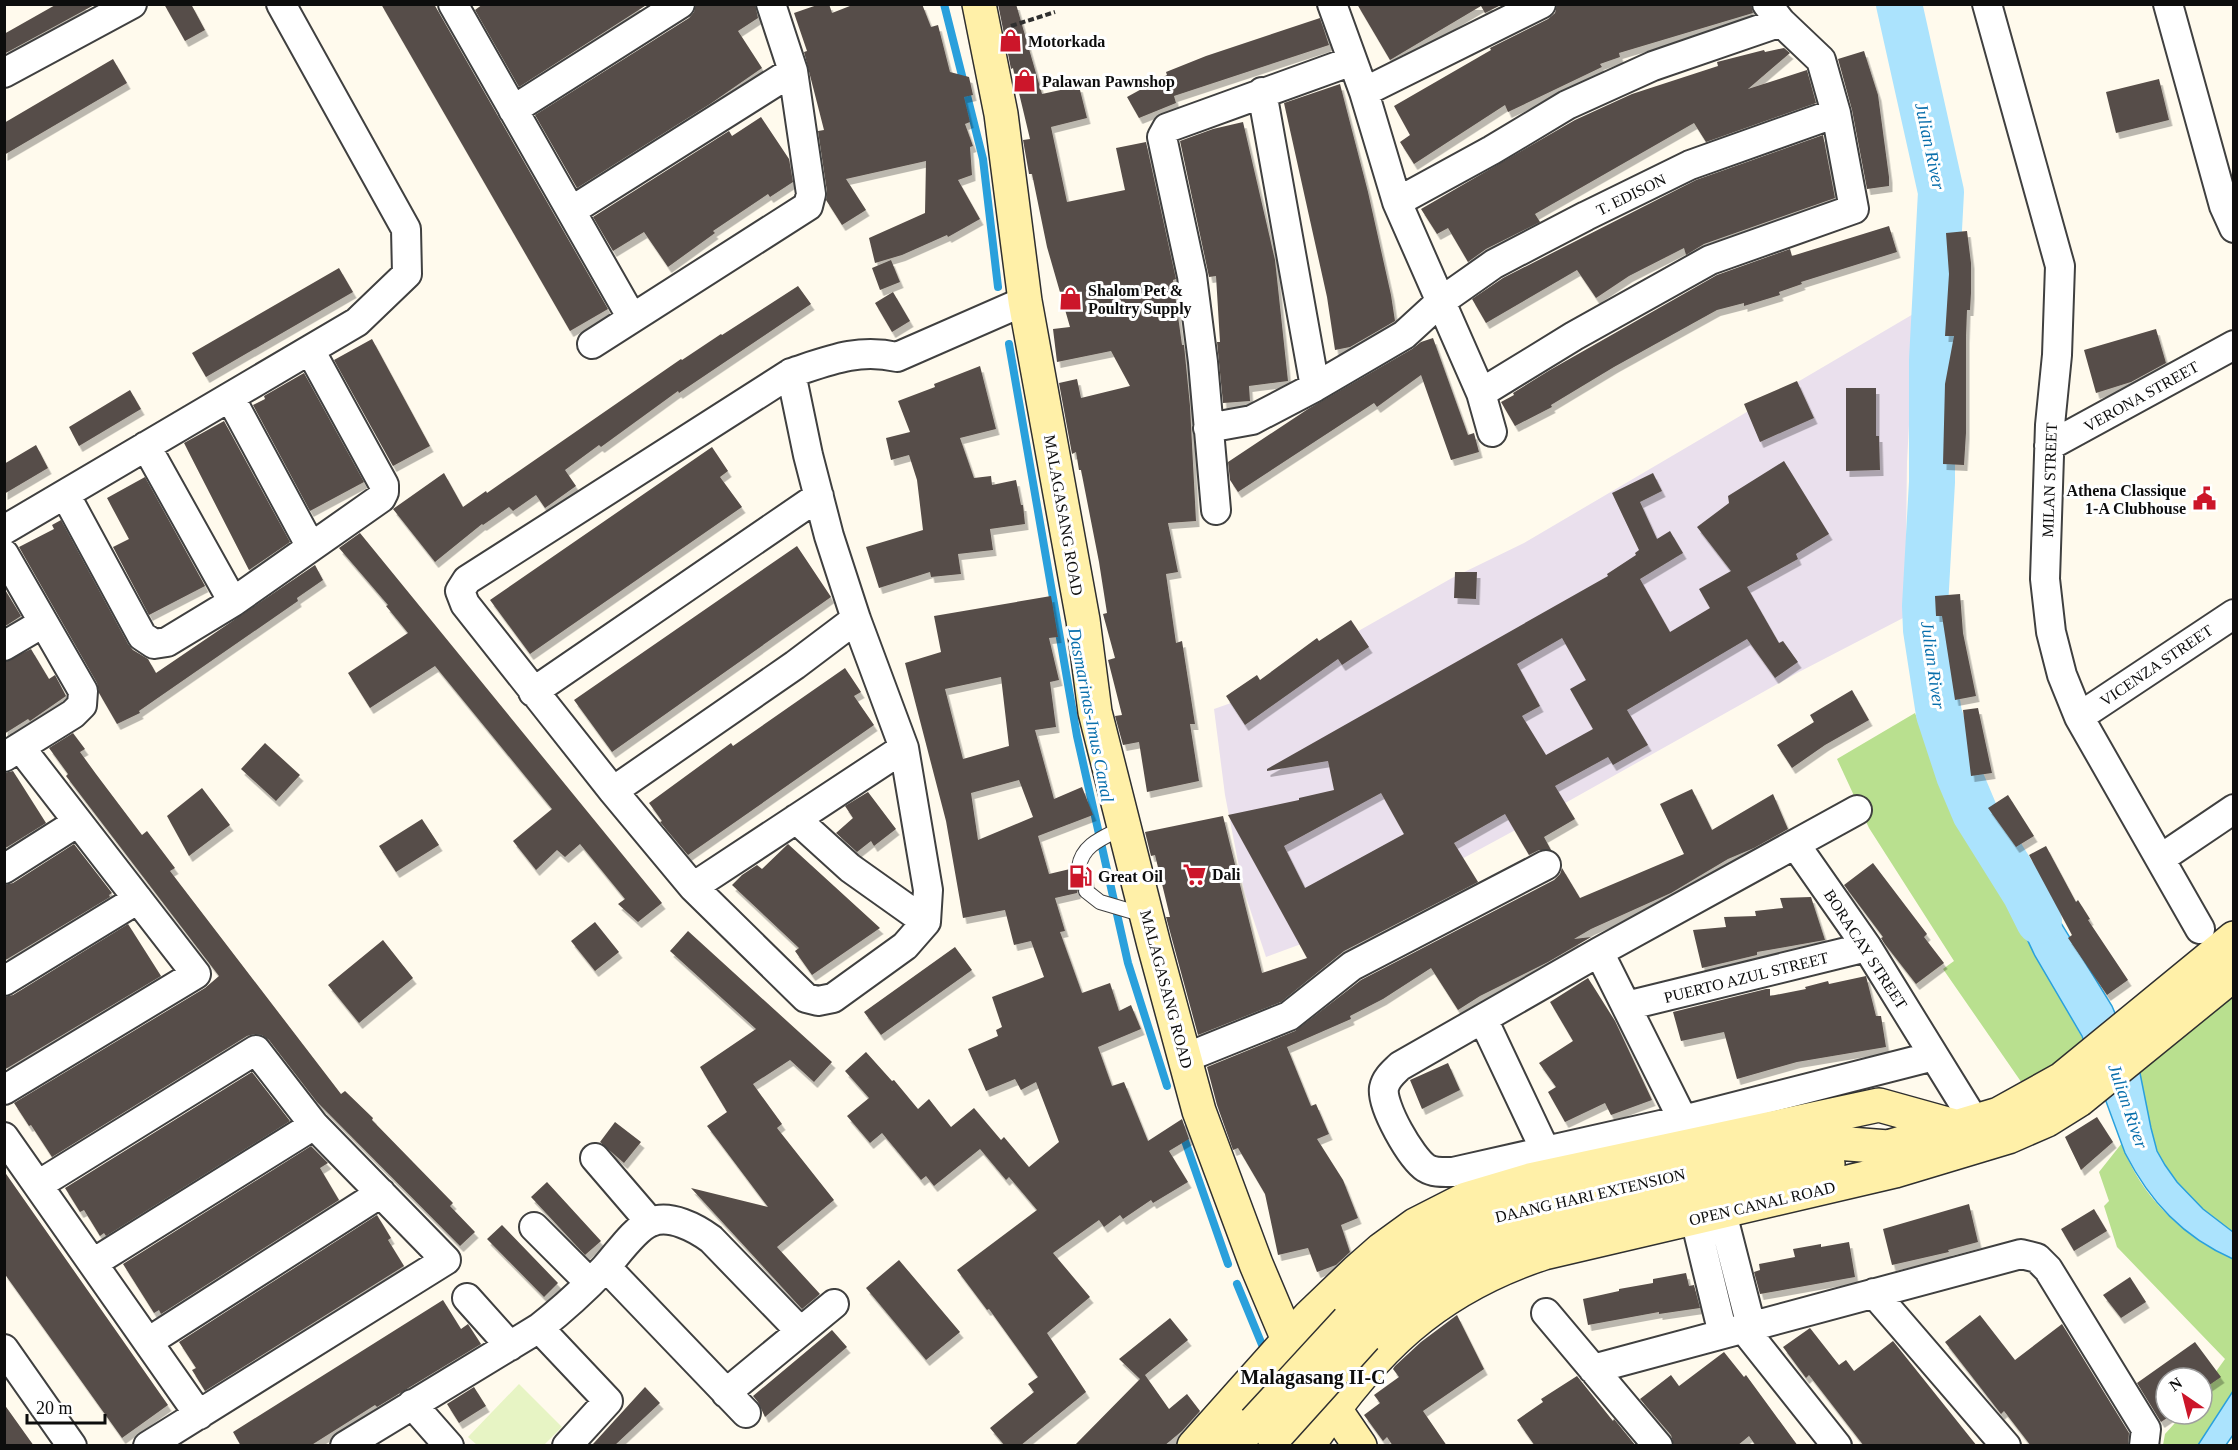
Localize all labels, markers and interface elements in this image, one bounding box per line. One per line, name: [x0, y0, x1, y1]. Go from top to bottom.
shop icon: Motorkada: [997, 28, 1023, 54]
place label: Motorkada: [1028, 33, 1105, 50]
shop icon: Palawan Pawnshop: [1011, 68, 1037, 94]
place label: Palawan Pawnshop: [1042, 73, 1175, 91]
water label: Julian River: [1911, 101, 1949, 192]
street label: T. EDISON: [1594, 170, 1669, 219]
place label: Shalom Pet & Poultry Supply: [1088, 282, 1192, 318]
shop icon: Shalom Pet & Poultry Supply: [1057, 286, 1083, 312]
street label: VERONA STREET: [2081, 358, 2202, 435]
street label: MILAN STREET: [2039, 422, 2060, 538]
street label: MALAGASANG ROAD: [1041, 433, 1086, 597]
place label: Athena Classique 1-A Clubhouse: [2066, 482, 2186, 517]
public building icon: Athena Classique 1-A Clubhouse: [2191, 486, 2217, 512]
water label: Julian River: [1917, 620, 1949, 711]
street label: VICENZA STREET: [2097, 621, 2216, 709]
water label: Dasmarinas-Imus Canal: [1064, 625, 1118, 804]
supermarket icon: Dali: [1181, 861, 1207, 887]
fuel station icon: Great Oil: [1067, 863, 1093, 889]
place label: Dali: [1212, 866, 1241, 883]
place label: Great Oil: [1098, 868, 1164, 885]
street label: BORACAY STREET: [1821, 886, 1911, 1012]
street label: MALAGASANG ROAD: [1137, 908, 1196, 1070]
street label: PUERTO AZUL STREET: [1662, 949, 1830, 1006]
water label: Julian River: [2104, 1061, 2152, 1152]
street label: DAANG HARI EXTENSION: [1493, 1165, 1687, 1226]
street label: OPEN CANAL ROAD: [1687, 1178, 1837, 1229]
district label: Malagasang II-C: [1240, 1366, 1386, 1389]
north arrow: [2154, 1366, 2214, 1426]
text: N: [2166, 1374, 2186, 1394]
scale bar: [27, 1387, 105, 1425]
text: 20 m: [36, 1398, 73, 1418]

